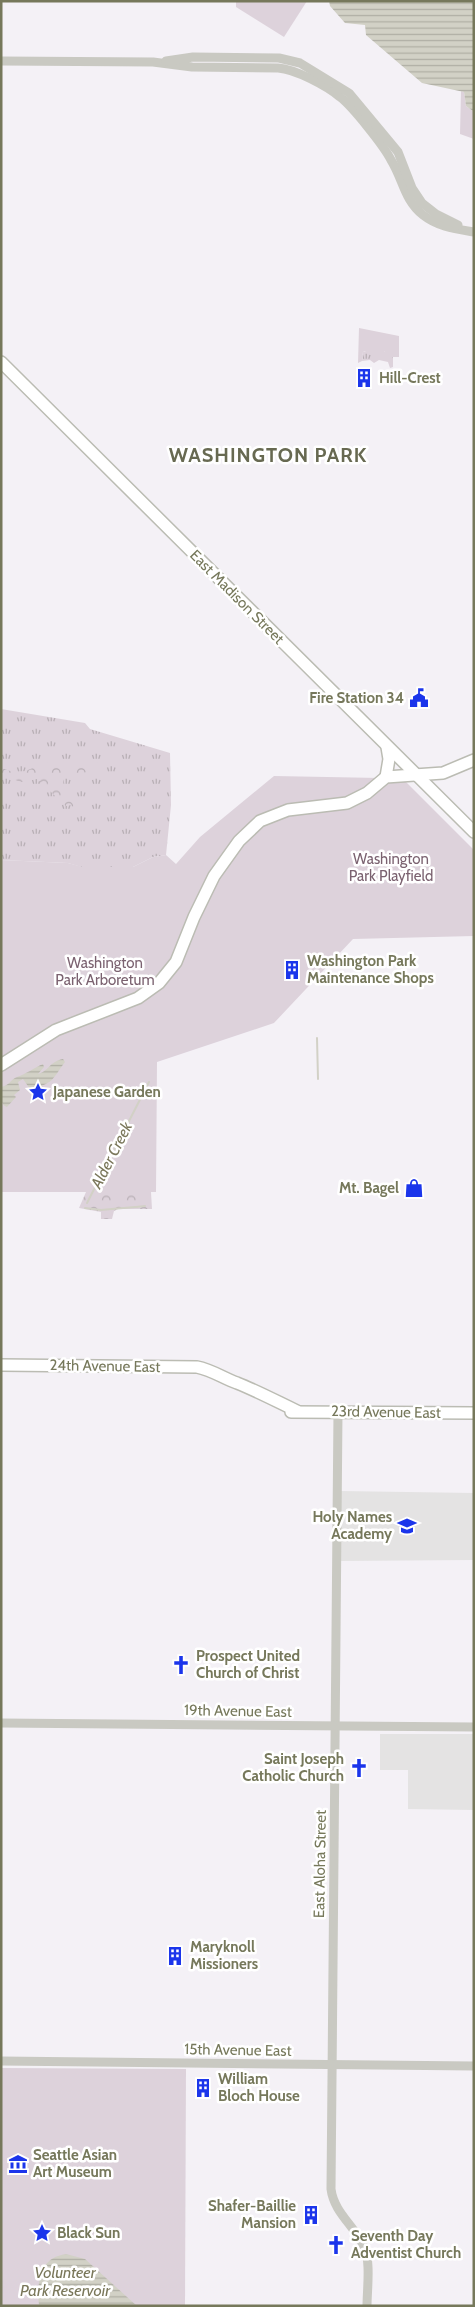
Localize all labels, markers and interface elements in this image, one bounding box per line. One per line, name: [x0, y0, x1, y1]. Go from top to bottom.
building icon: Hill-Crest: [353, 367, 375, 389]
place label: Hill-Crest: [379, 369, 441, 387]
district label: WASHINGTON PARK: [169, 443, 367, 467]
street label: East Madison Street: [186, 546, 288, 648]
public building icon: Fire Station 34: [408, 687, 430, 709]
place label: Fire Station 34: [309, 689, 404, 707]
park label: Washington Park Playfield: [349, 850, 433, 885]
place label: Washington Park Maintenance Shops: [307, 952, 434, 987]
park label: Washington Park Arboretum: [55, 954, 155, 989]
building icon: Washington Park Maintenance Shops: [281, 959, 303, 981]
place icon: Japanese Garden: [27, 1081, 49, 1103]
place label: Japanese Garden: [52, 1083, 161, 1101]
water label: Alder Creek: [86, 1118, 137, 1192]
shop icon: Mt. Bagel: [403, 1177, 425, 1199]
place label: Mt. Bagel: [339, 1179, 399, 1197]
street label: 24th Avenue East: [49, 1356, 161, 1376]
street label: 23rd Avenue East: [331, 1402, 441, 1422]
place label: Holy Names Academy: [312, 1508, 393, 1543]
school or university icon: Holy Names Academy: [396, 1515, 418, 1537]
place label: Prospect United Church of Christ: [196, 1647, 300, 1682]
church icon: Prospect United Church of Christ: [170, 1654, 192, 1676]
street label: 19th Avenue East: [184, 1701, 292, 1721]
place label: Saint Joseph Catholic Church: [242, 1750, 344, 1785]
church icon: Saint Joseph Catholic Church: [348, 1757, 370, 1779]
street label: East Aloha Street: [310, 1810, 330, 1918]
place label: Maryknoll Missioners: [190, 1938, 258, 1973]
building icon: Maryknoll Missioners: [164, 1945, 186, 1967]
street label: 15th Avenue East: [184, 2040, 292, 2060]
place label: William Bloch House: [218, 2070, 300, 2105]
building icon: William Bloch House: [192, 2077, 214, 2099]
place label: Seattle Asian Art Museum: [33, 2146, 117, 2181]
museum icon: Seattle Asian Art Museum: [7, 2153, 29, 2175]
place label: Shafer-Baillie Mansion: [208, 2197, 296, 2232]
building icon: Shafer-Baillie Mansion: [300, 2204, 322, 2226]
place icon: Black Sun: [31, 2222, 53, 2244]
place label: Black Sun: [57, 2224, 120, 2242]
place label: Seventh Day Adventist Church: [351, 2227, 461, 2262]
church icon: Seventh Day Adventist Church: [325, 2234, 347, 2256]
water label: Volunteer Park Reservoir: [20, 2263, 111, 2300]

